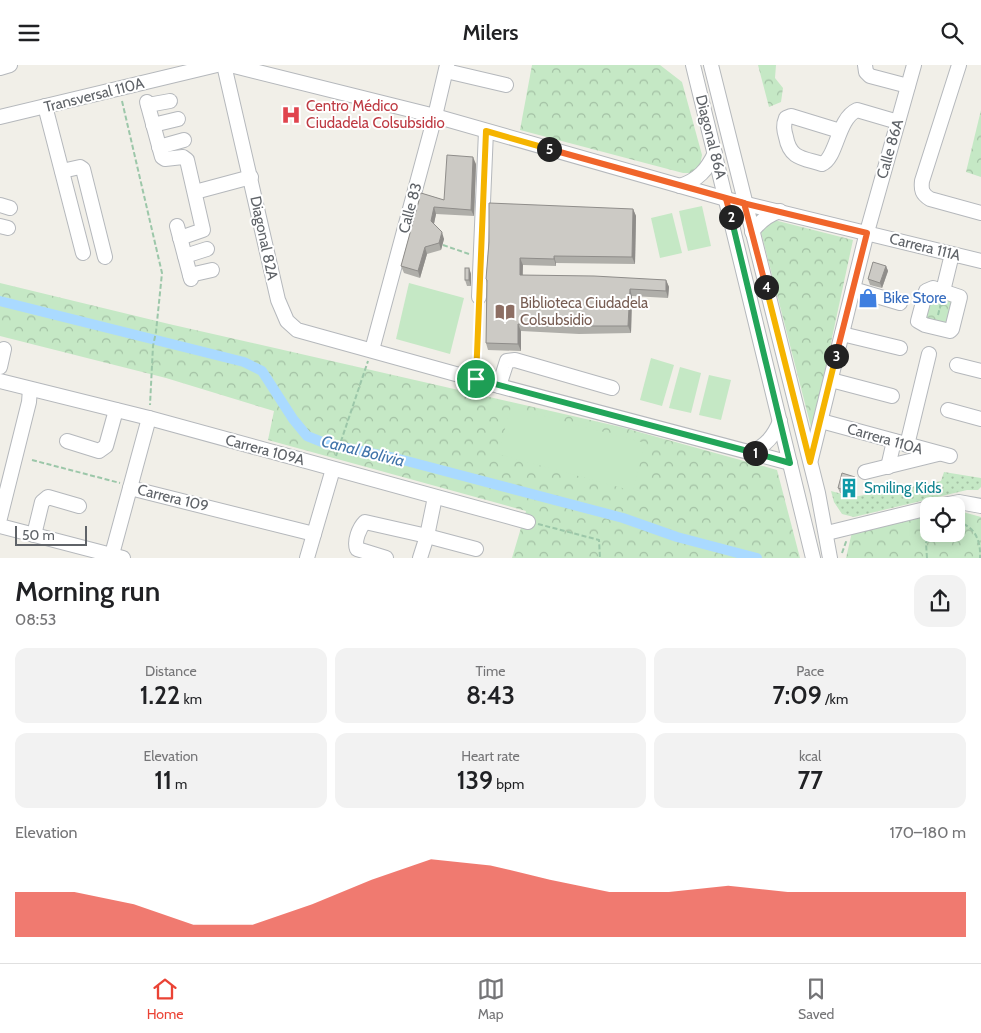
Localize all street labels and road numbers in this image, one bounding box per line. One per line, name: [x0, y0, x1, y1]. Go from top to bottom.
street label: Transversal 110A: [42, 74, 147, 116]
street label: Diagonal 86A: [692, 93, 730, 182]
street label: Calle 86A: [873, 116, 907, 181]
street label: Calle 83: [395, 181, 425, 235]
street label: Diagonal 82A: [246, 194, 282, 282]
street label: Carrera 111A: [888, 229, 963, 265]
street label: Carrera 110A: [845, 420, 926, 459]
street label: Carrera 109A: [223, 431, 307, 469]
street label: Carrera 109: [136, 480, 210, 516]

